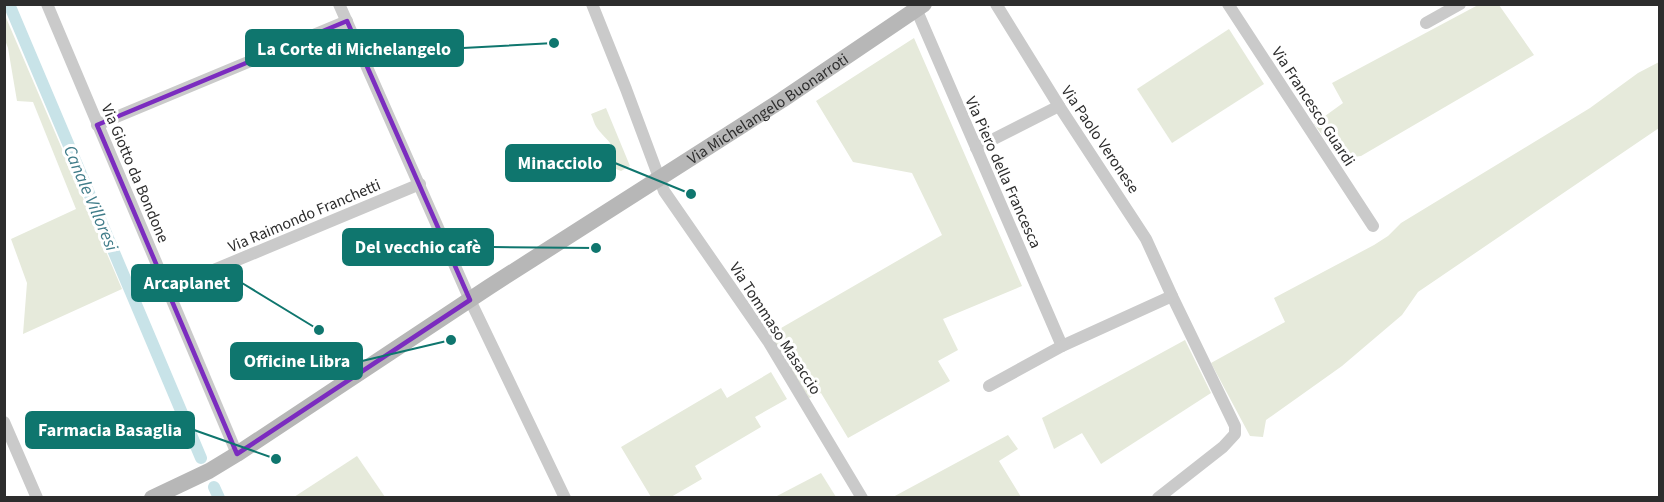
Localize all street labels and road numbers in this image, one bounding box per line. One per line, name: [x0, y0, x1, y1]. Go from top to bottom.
street label: Via Francesco Guardi: [1266, 43, 1360, 171]
street label: Via Michelangelo Buonarroti: [683, 48, 853, 170]
street label: Via Paolo Veronese: [1056, 81, 1145, 198]
street label: Via Piero della Francesca: [960, 93, 1047, 252]
street label: Via Giotto da Bondone: [96, 101, 174, 246]
street label: Via Raimondo Franchetti: [225, 174, 384, 258]
street label: Via Tommaso Masaccio: [724, 258, 826, 399]

